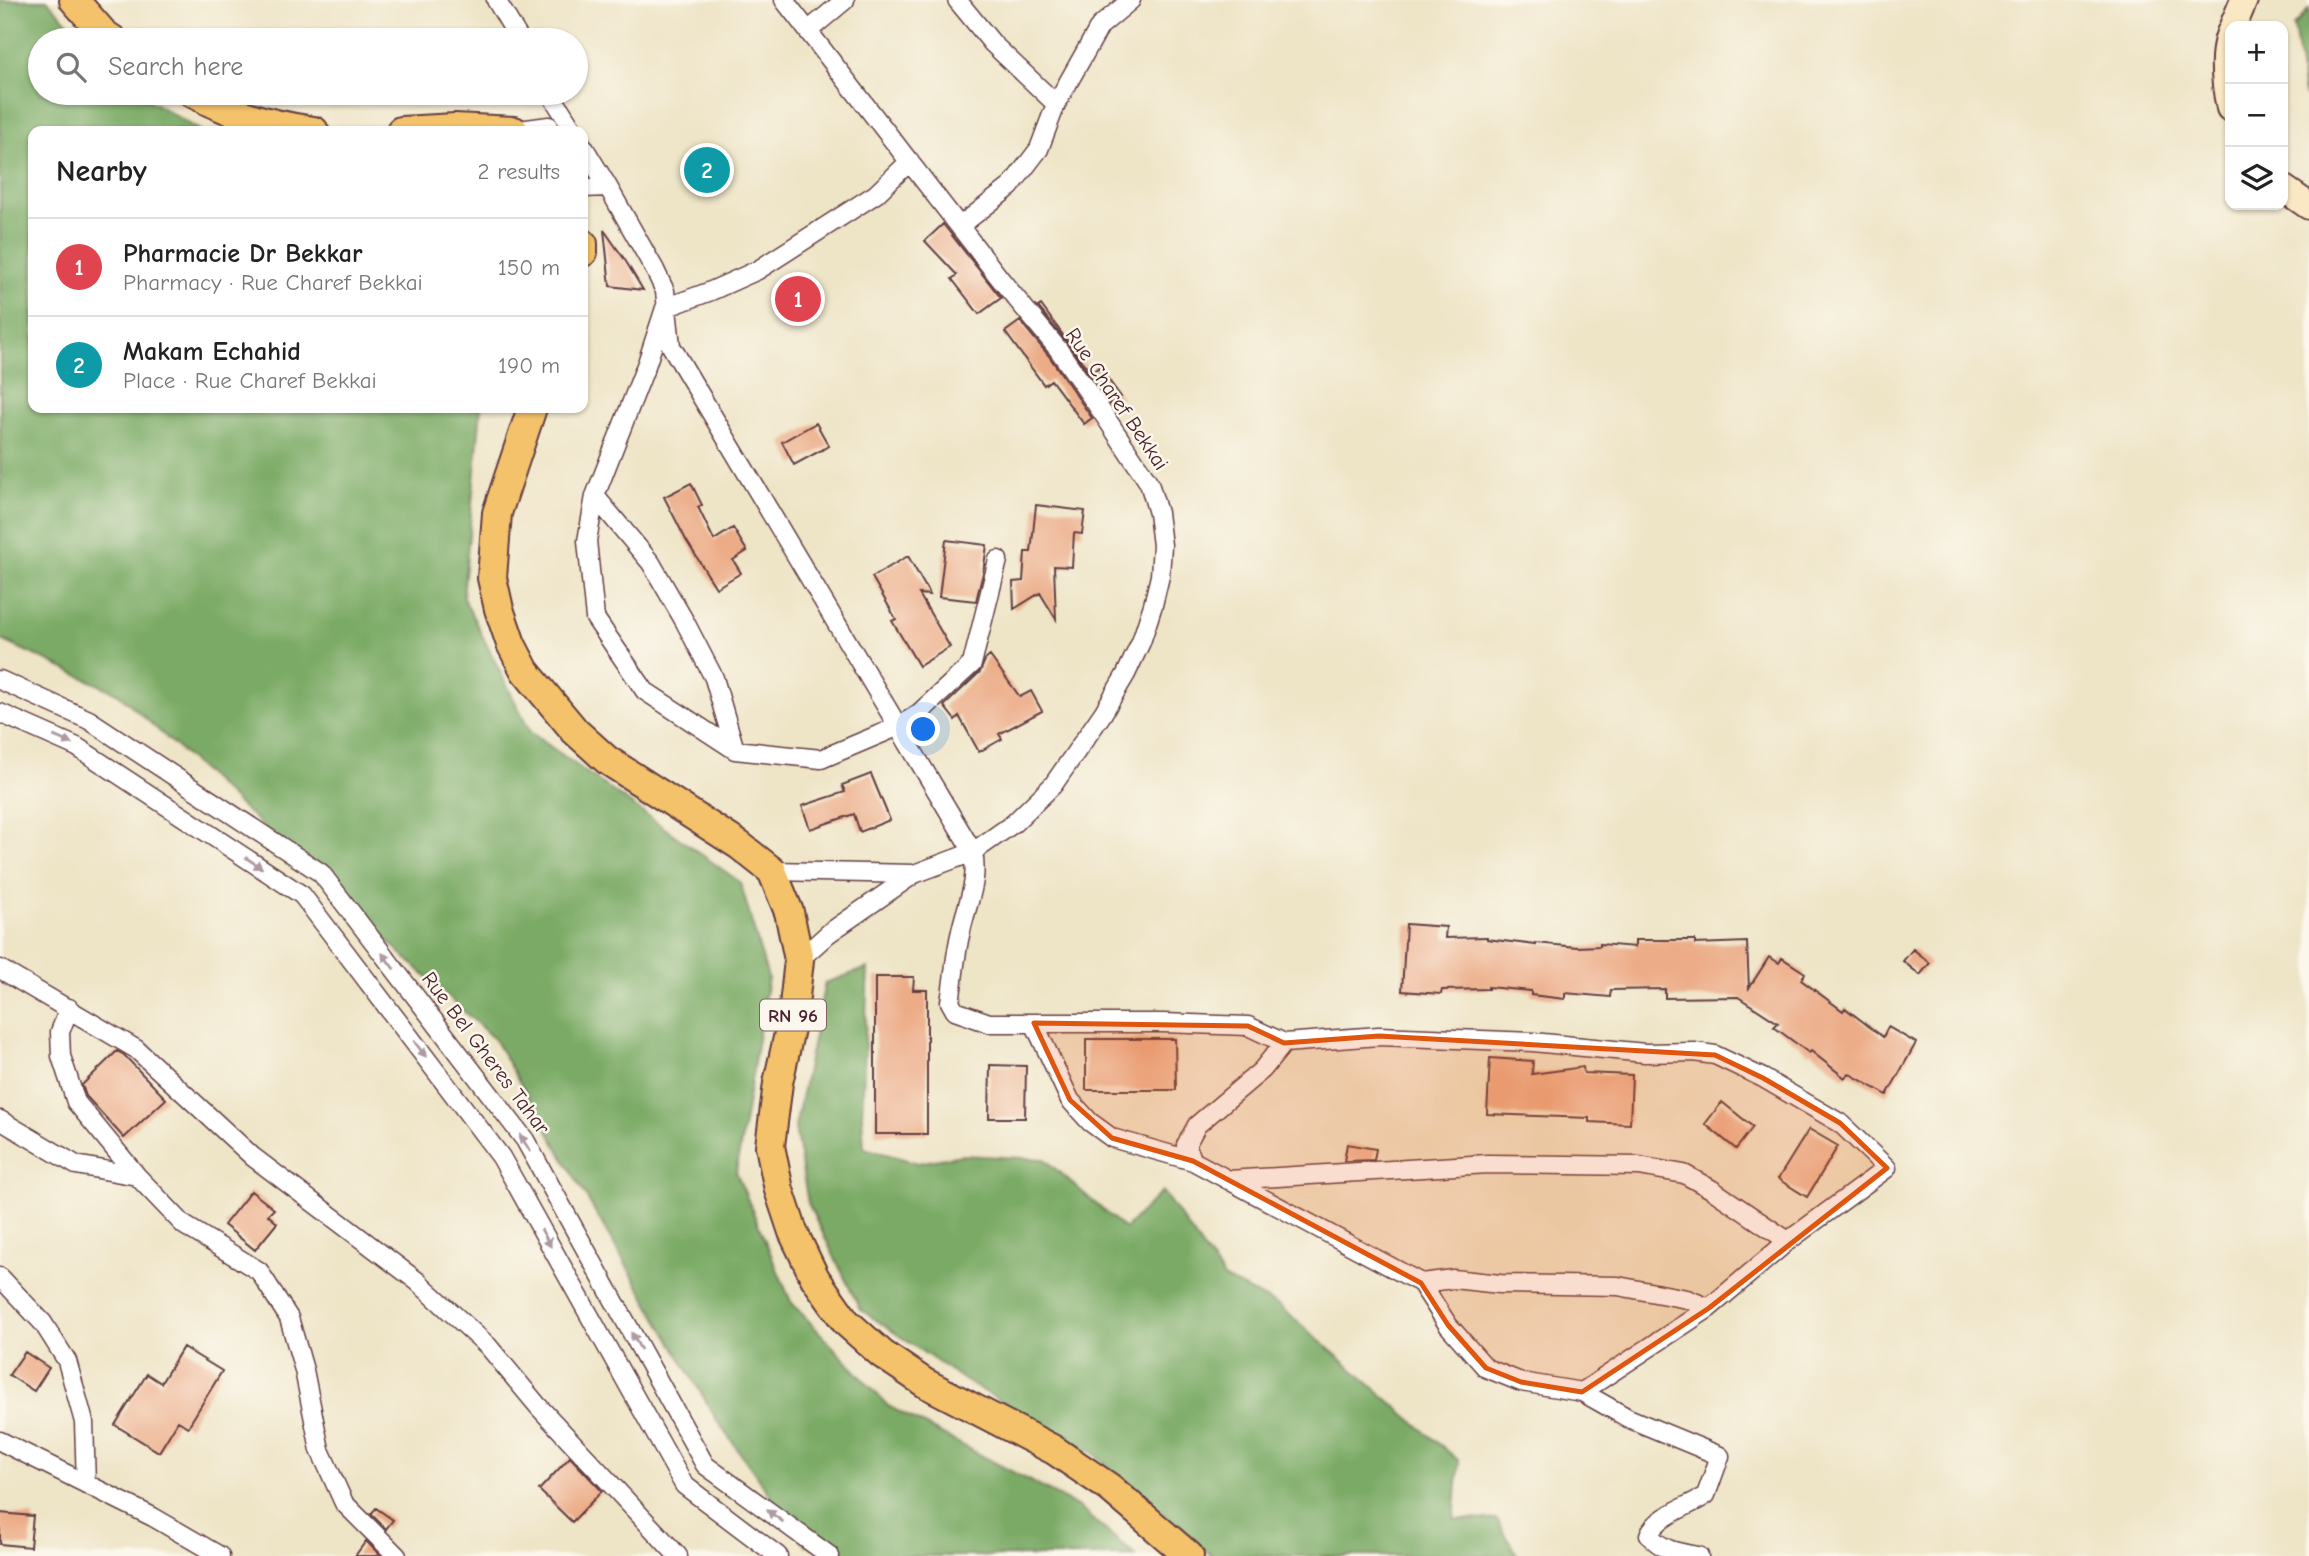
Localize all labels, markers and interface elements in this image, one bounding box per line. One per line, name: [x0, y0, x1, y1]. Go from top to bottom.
map controls: [2225, 21, 2288, 210]
button: +: [2225, 21, 2288, 84]
search box: [28, 28, 588, 105]
icon: search: [52, 48, 90, 86]
text: Search here: [108, 52, 243, 82]
button: −: [2225, 84, 2288, 147]
pin: 2: [684, 144, 730, 196]
button: layers: [2225, 147, 2288, 210]
text: Nearby: [56, 154, 147, 189]
text: 2 results: [478, 158, 560, 185]
text: Pharmacie Dr Bekkar: [123, 239, 362, 269]
text: 1: [74, 254, 84, 281]
text: 150 m: [498, 254, 560, 281]
text: Pharmacy · Rue Charef Bekkai: [123, 269, 423, 296]
pin: 1: [775, 273, 821, 325]
street label: Rue Charef Bekkai: [1061, 323, 1173, 475]
text: Makam Echahid: [123, 337, 301, 367]
text: 2: [73, 352, 85, 379]
text: 190 m: [498, 352, 560, 379]
text: Place · Rue Charef Bekkai: [123, 367, 377, 394]
your location: [906, 712, 940, 746]
one-way arrow: [52, 735, 73, 746]
one-way arrow: [245, 856, 263, 870]
one-way arrow: [382, 952, 396, 970]
street label: Rue Bel Gheres Tahar: [417, 967, 555, 1140]
road number: RN 96: [760, 1000, 826, 1030]
one-way arrow: [412, 1040, 427, 1058]
one-way arrow: [519, 1133, 532, 1153]
one-way arrow: [540, 1228, 552, 1247]
one-way arrow: [630, 1332, 642, 1351]
one-way arrow: [766, 1509, 784, 1523]

